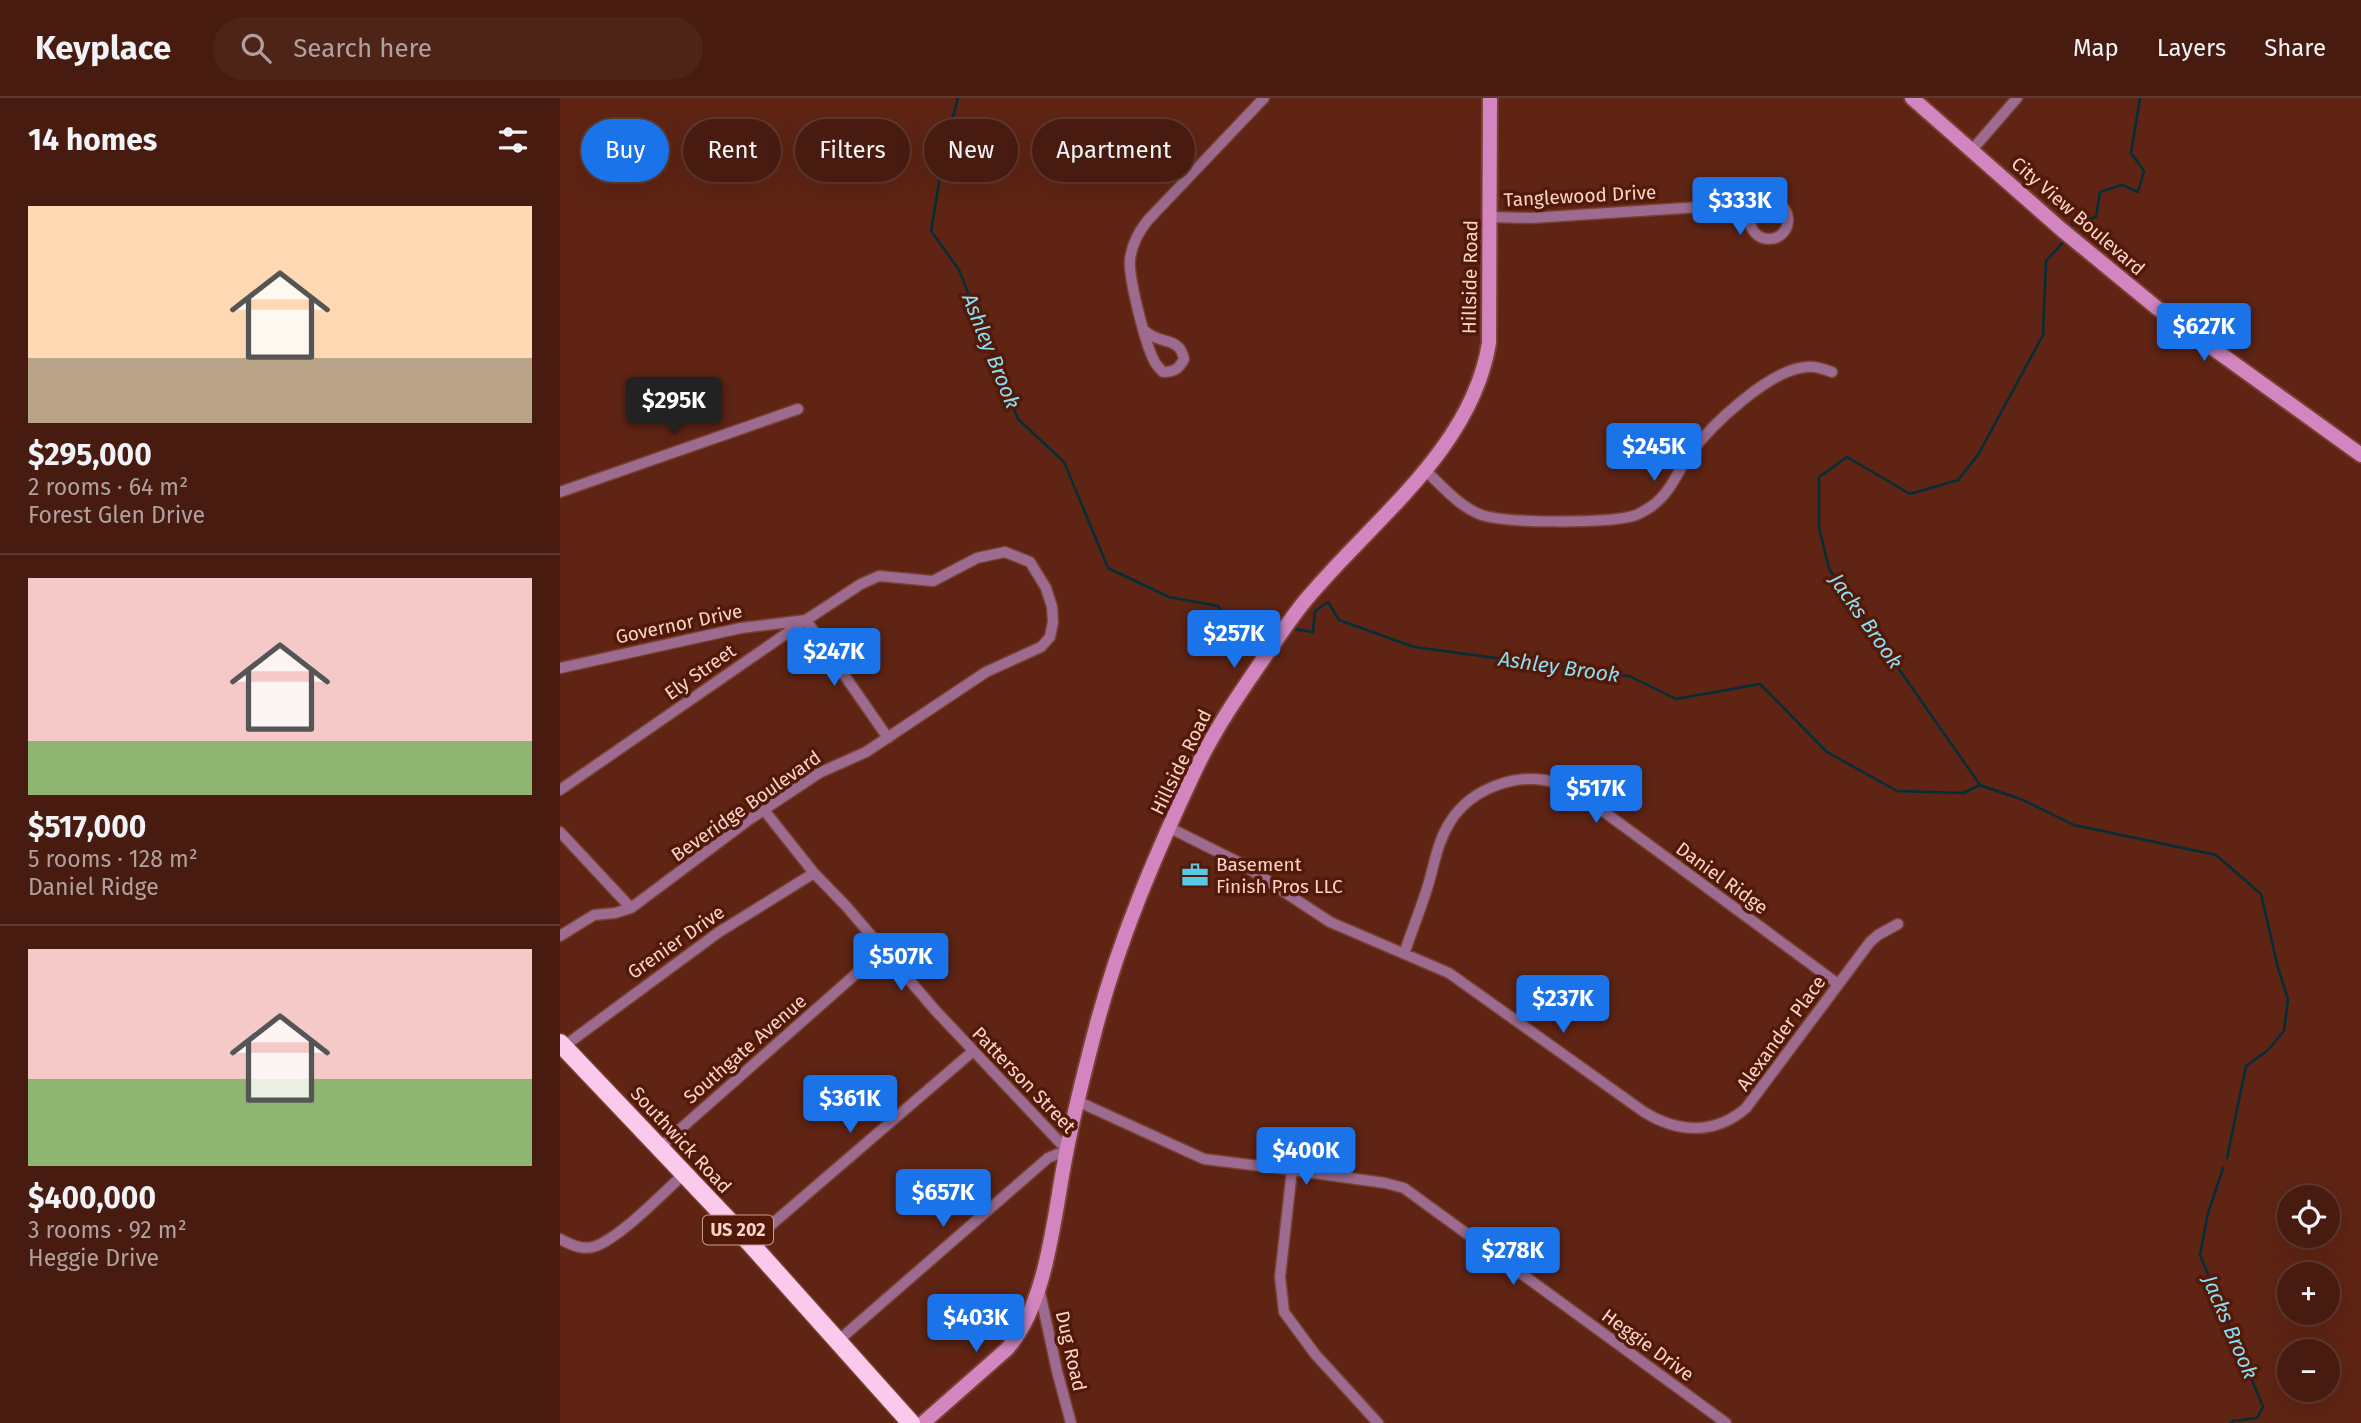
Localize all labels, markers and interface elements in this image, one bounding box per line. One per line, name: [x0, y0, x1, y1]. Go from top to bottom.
search box: [213, 17, 703, 80]
text: Keyplace: [35, 28, 171, 68]
icon: search: [237, 29, 275, 67]
text: Search here: [293, 33, 432, 64]
text: Map: [2073, 34, 2119, 62]
text: Layers: [2157, 34, 2226, 62]
text: Share: [2264, 34, 2326, 62]
chip: Buy: [581, 119, 669, 182]
chip: Rent: [683, 119, 781, 182]
chip: Filters: [795, 119, 910, 182]
chip: New: [924, 119, 1018, 182]
chip: Apartment: [1032, 119, 1195, 182]
icon: filters: [494, 121, 532, 159]
text: 14 homes: [28, 122, 157, 158]
street label: City View Boulevard: [2007, 152, 2149, 280]
pin: $333K: [1691, 178, 1789, 237]
street label: Tanglewood Drive: [1503, 181, 1657, 211]
text: $333K: [1708, 186, 1772, 214]
street label: Hillside Road: [1458, 220, 1482, 334]
icon: home: [217, 252, 343, 378]
water label: Ashley Brook: [956, 289, 1026, 412]
pin: $627K: [2155, 303, 2253, 363]
text: $627K: [2173, 312, 2235, 340]
pin: $295K: [625, 378, 723, 437]
text: $295K: [642, 386, 706, 414]
pin: $245K: [1605, 424, 1703, 483]
text: $245K: [1622, 432, 1686, 460]
text: $295,000: [28, 437, 152, 473]
text: 2 rooms · 64 m²: [28, 473, 188, 501]
text: Forest Glen Drive: [28, 501, 205, 529]
water label: Jacks Brook: [1823, 567, 1908, 674]
street label: Governor Drive: [613, 599, 745, 649]
pin: $257K: [1185, 610, 1283, 670]
text: $257K: [1203, 619, 1265, 647]
icon: home: [217, 624, 343, 750]
pin: $247K: [785, 628, 883, 688]
text: $247K: [803, 637, 865, 665]
street label: Ely Street: [660, 639, 740, 705]
water label: Ashley Brook: [1496, 646, 1621, 688]
street label: Hillside Road: [1146, 706, 1216, 818]
street label: Beveridge Boulevard: [667, 746, 825, 866]
pin: $517K: [1547, 766, 1645, 825]
text: $517K: [1566, 774, 1626, 802]
text: $517,000: [28, 809, 146, 845]
street label: Daniel Ridge: [1672, 837, 1772, 919]
text: 5 rooms · 128 m²: [28, 845, 198, 873]
place label: Basement Finish Pros LLC: [1216, 853, 1343, 898]
office icon: Basement Finish Pros LLC: [1180, 860, 1210, 890]
text: Daniel Ridge: [28, 873, 159, 901]
street label: Grenier Drive: [623, 900, 729, 984]
pin: $507K: [852, 934, 950, 993]
text: $507K: [869, 942, 933, 970]
street label: Alexander Place: [1732, 971, 1830, 1095]
pin: $237K: [1514, 976, 1612, 1035]
text: $237K: [1532, 984, 1594, 1012]
street label: Southgate Avenue: [679, 989, 811, 1109]
icon: home: [217, 995, 343, 1121]
street label: Patterson Street: [967, 1022, 1081, 1138]
pin: $361K: [801, 1076, 899, 1135]
street label: Southwick Road: [626, 1082, 736, 1198]
text: $361K: [819, 1084, 881, 1112]
pin: $400K: [1257, 1128, 1355, 1187]
text: $400K: [1272, 1136, 1340, 1164]
pin: $657K: [894, 1170, 992, 1229]
text: $657K: [912, 1178, 974, 1206]
text: $400,000: [28, 1180, 156, 1216]
map controls: [2277, 1185, 2340, 1402]
button: locate: [2277, 1185, 2340, 1248]
text: 3 rooms · 92 m²: [28, 1216, 187, 1244]
road number: US 202: [703, 1216, 773, 1245]
pin: $278K: [1464, 1228, 1562, 1287]
text: $278K: [1482, 1236, 1544, 1264]
text: Heggie Drive: [28, 1244, 159, 1272]
button: +: [2277, 1262, 2340, 1325]
water label: Jacks Brook: [2196, 1270, 2264, 1383]
pin: $403K: [927, 1294, 1025, 1354]
text: $403K: [943, 1303, 1009, 1331]
street label: Heggie Drive: [1597, 1304, 1699, 1386]
street label: Dug Road: [1051, 1308, 1091, 1394]
button: −: [2277, 1339, 2340, 1402]

